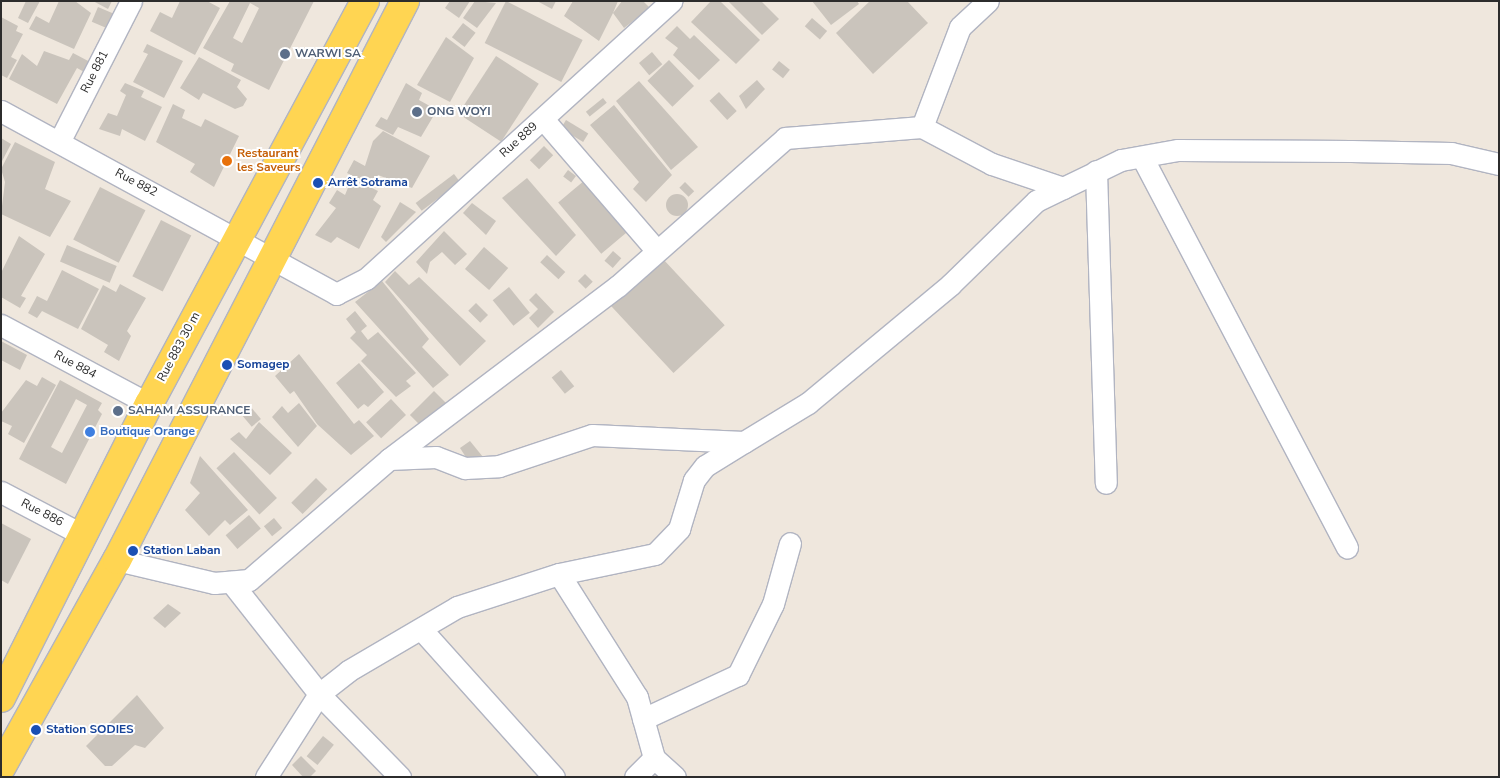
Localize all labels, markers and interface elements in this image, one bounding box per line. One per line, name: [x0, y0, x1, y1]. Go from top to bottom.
place label: WARWI SA: [295, 47, 361, 61]
street label: Rue 881: [78, 48, 112, 96]
marker: WARWI SA: [279, 48, 291, 60]
place label: ONG WOYI: [427, 105, 491, 119]
marker: ONG WOYI: [411, 106, 423, 118]
street label: Rue 889: [497, 119, 541, 161]
place label: Restaurant les Saveurs: [237, 147, 301, 175]
marker: Restaurant les Saveurs: [221, 155, 233, 167]
street label: Rue 882: [112, 166, 160, 200]
place label: Arrêt Sotrama: [328, 176, 408, 190]
marker: Arrêt Sotrama: [312, 177, 324, 189]
street label: Rue 883 30 m: [155, 310, 203, 384]
street label: Rue 884: [51, 348, 99, 382]
place label: Somagep: [237, 358, 290, 372]
marker: Somagep: [221, 359, 233, 371]
place label: SAHAM ASSURANCE: [128, 404, 250, 418]
marker: SAHAM ASSURANCE: [112, 405, 124, 417]
place label: Boutique Orange: [100, 425, 195, 439]
marker: Boutique Orange: [84, 426, 96, 438]
street label: Rue 886: [18, 496, 66, 530]
place label: Station Laban: [143, 544, 221, 558]
marker: Station Laban: [127, 545, 139, 557]
place label: Station SODIES: [46, 723, 134, 737]
marker: Station SODIES: [30, 724, 42, 736]

